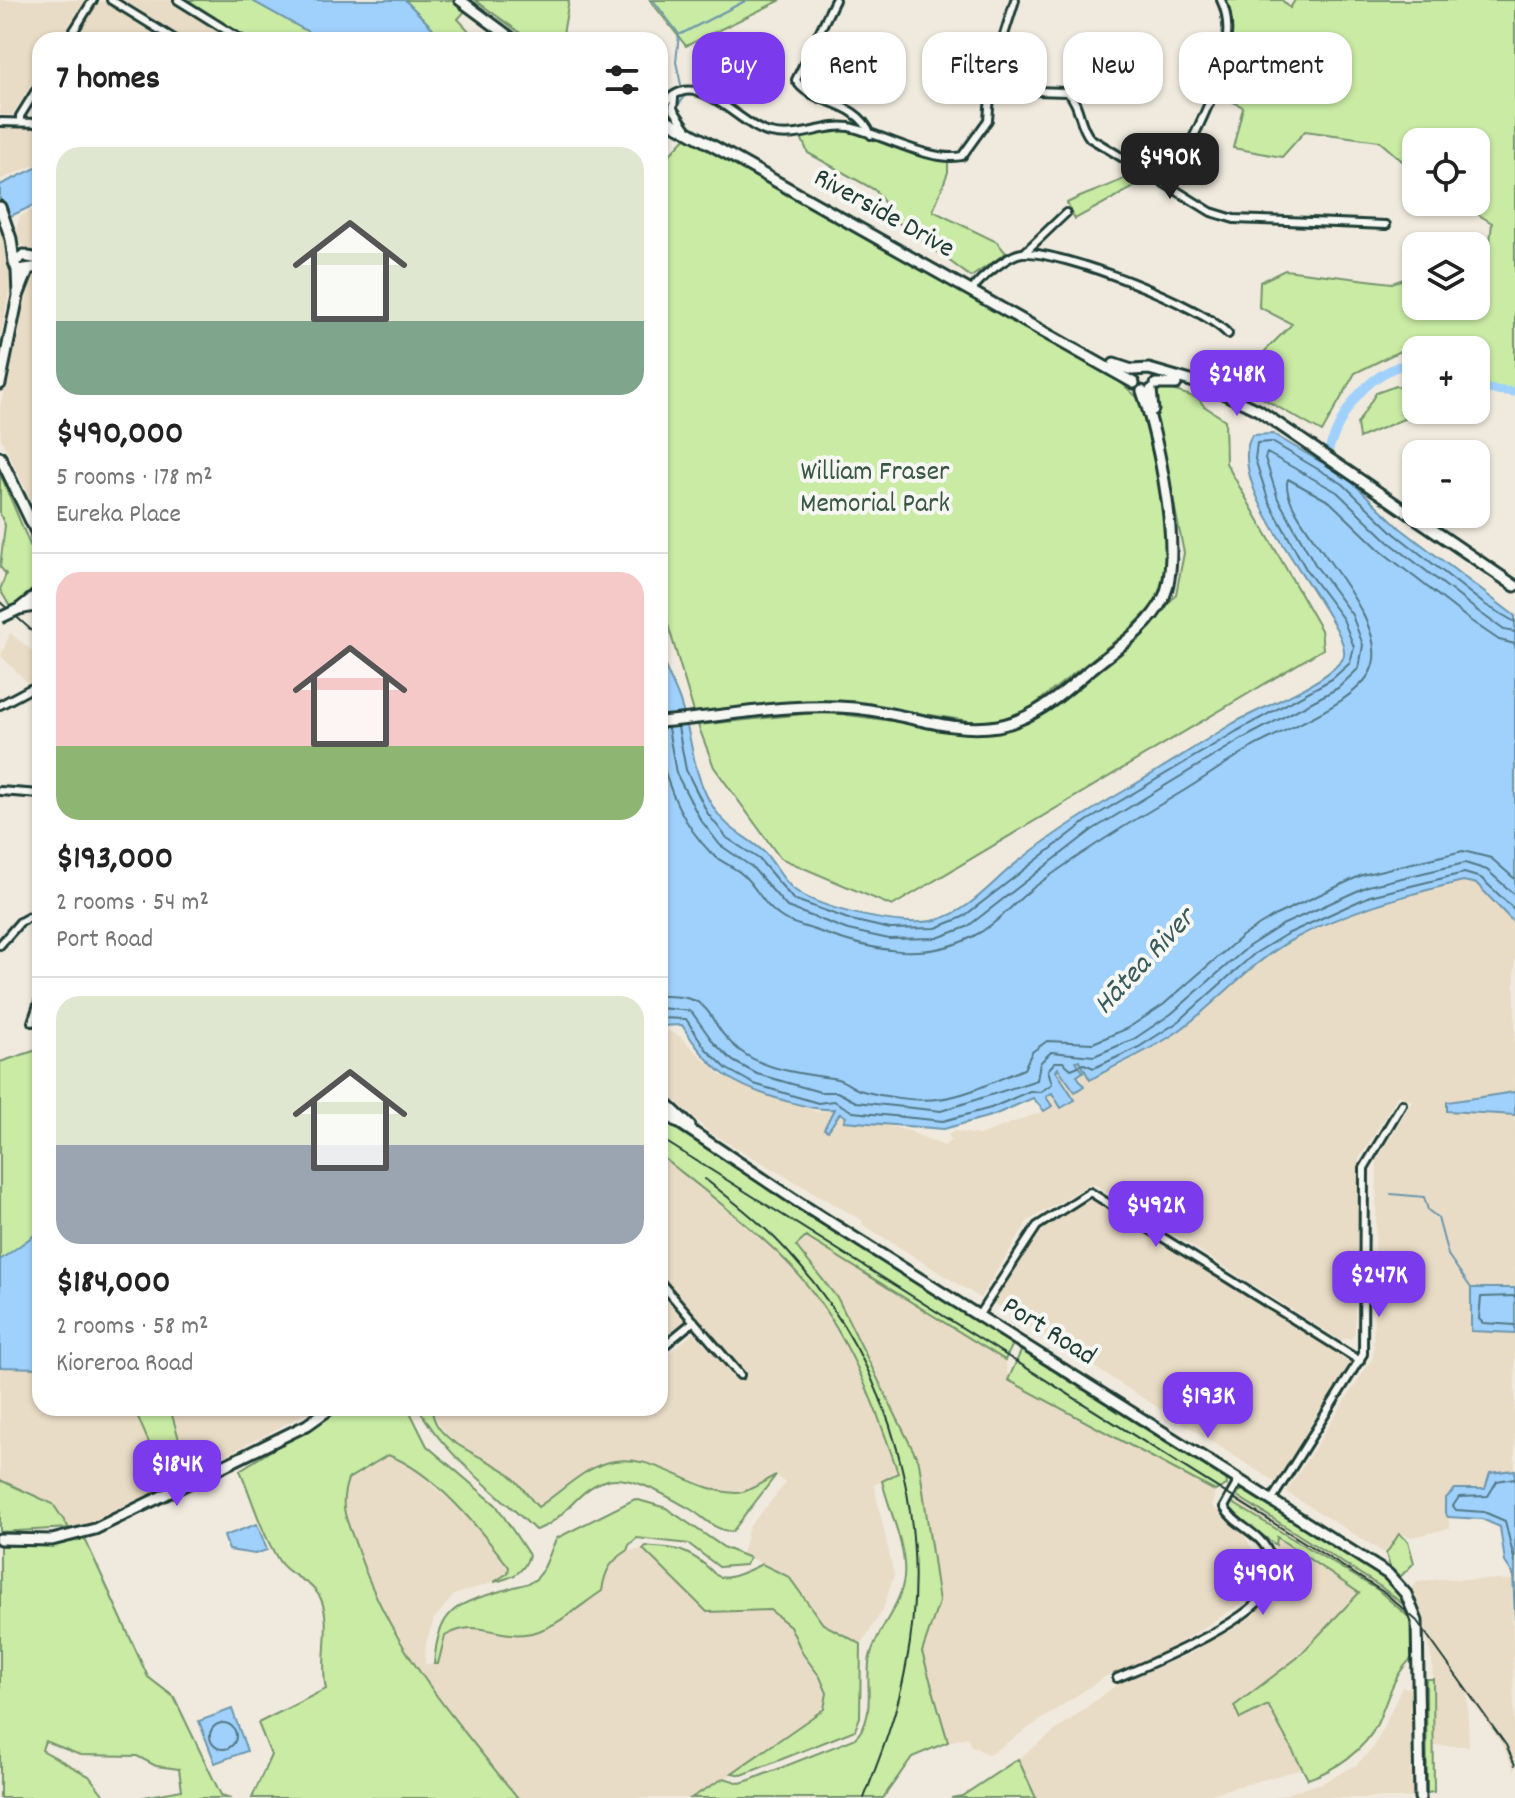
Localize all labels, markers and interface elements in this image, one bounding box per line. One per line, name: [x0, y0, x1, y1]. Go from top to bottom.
chip: Buy: [692, 32, 785, 104]
chip: Rent: [801, 32, 906, 104]
chip: Filters: [922, 32, 1047, 104]
chip: New: [1063, 32, 1163, 104]
chip: Apartment: [1179, 32, 1352, 104]
text: 7 homes: [56, 56, 160, 105]
icon: filters: [600, 58, 644, 102]
map controls: [1402, 128, 1490, 528]
button: locate: [1402, 128, 1490, 216]
pin: $490K: [1114, 133, 1226, 201]
text: $490K: [1139, 140, 1201, 177]
street label: Riverside Drive: [805, 160, 961, 270]
icon: home: [278, 199, 422, 343]
button: layers: [1402, 232, 1490, 320]
button: +: [1402, 336, 1490, 424]
pin: $248K: [1181, 350, 1293, 418]
text: $248K: [1208, 357, 1266, 394]
text: $490,000: [56, 411, 184, 460]
button: −: [1402, 440, 1490, 528]
park label: William Fraser Memorial Park: [800, 454, 950, 526]
text: 5 rooms · 178 m²: [56, 460, 213, 497]
text: Eureka Place: [56, 497, 181, 534]
icon: home: [278, 624, 422, 768]
text: $193,000: [56, 836, 173, 885]
text: 2 rooms · 54 m²: [56, 885, 209, 922]
water label: Hātea River: [1085, 898, 1209, 1026]
text: Port Road: [56, 922, 153, 959]
icon: home: [278, 1048, 422, 1192]
pin: $492K: [1100, 1181, 1212, 1249]
text: $492K: [1126, 1188, 1186, 1225]
pin: $247K: [1323, 1251, 1435, 1319]
text: $247K: [1350, 1258, 1408, 1295]
text: $184,000: [56, 1260, 170, 1309]
street label: Port Road: [993, 1288, 1103, 1378]
text: 2 rooms · 58 m²: [56, 1309, 209, 1346]
text: Kioreroa Road: [56, 1346, 193, 1383]
pin: $193K: [1152, 1372, 1264, 1440]
text: $193K: [1181, 1379, 1235, 1416]
pin: $184K: [121, 1440, 233, 1508]
text: $184K: [151, 1447, 203, 1484]
pin: $490K: [1207, 1549, 1319, 1617]
text: $490K: [1232, 1556, 1294, 1593]

